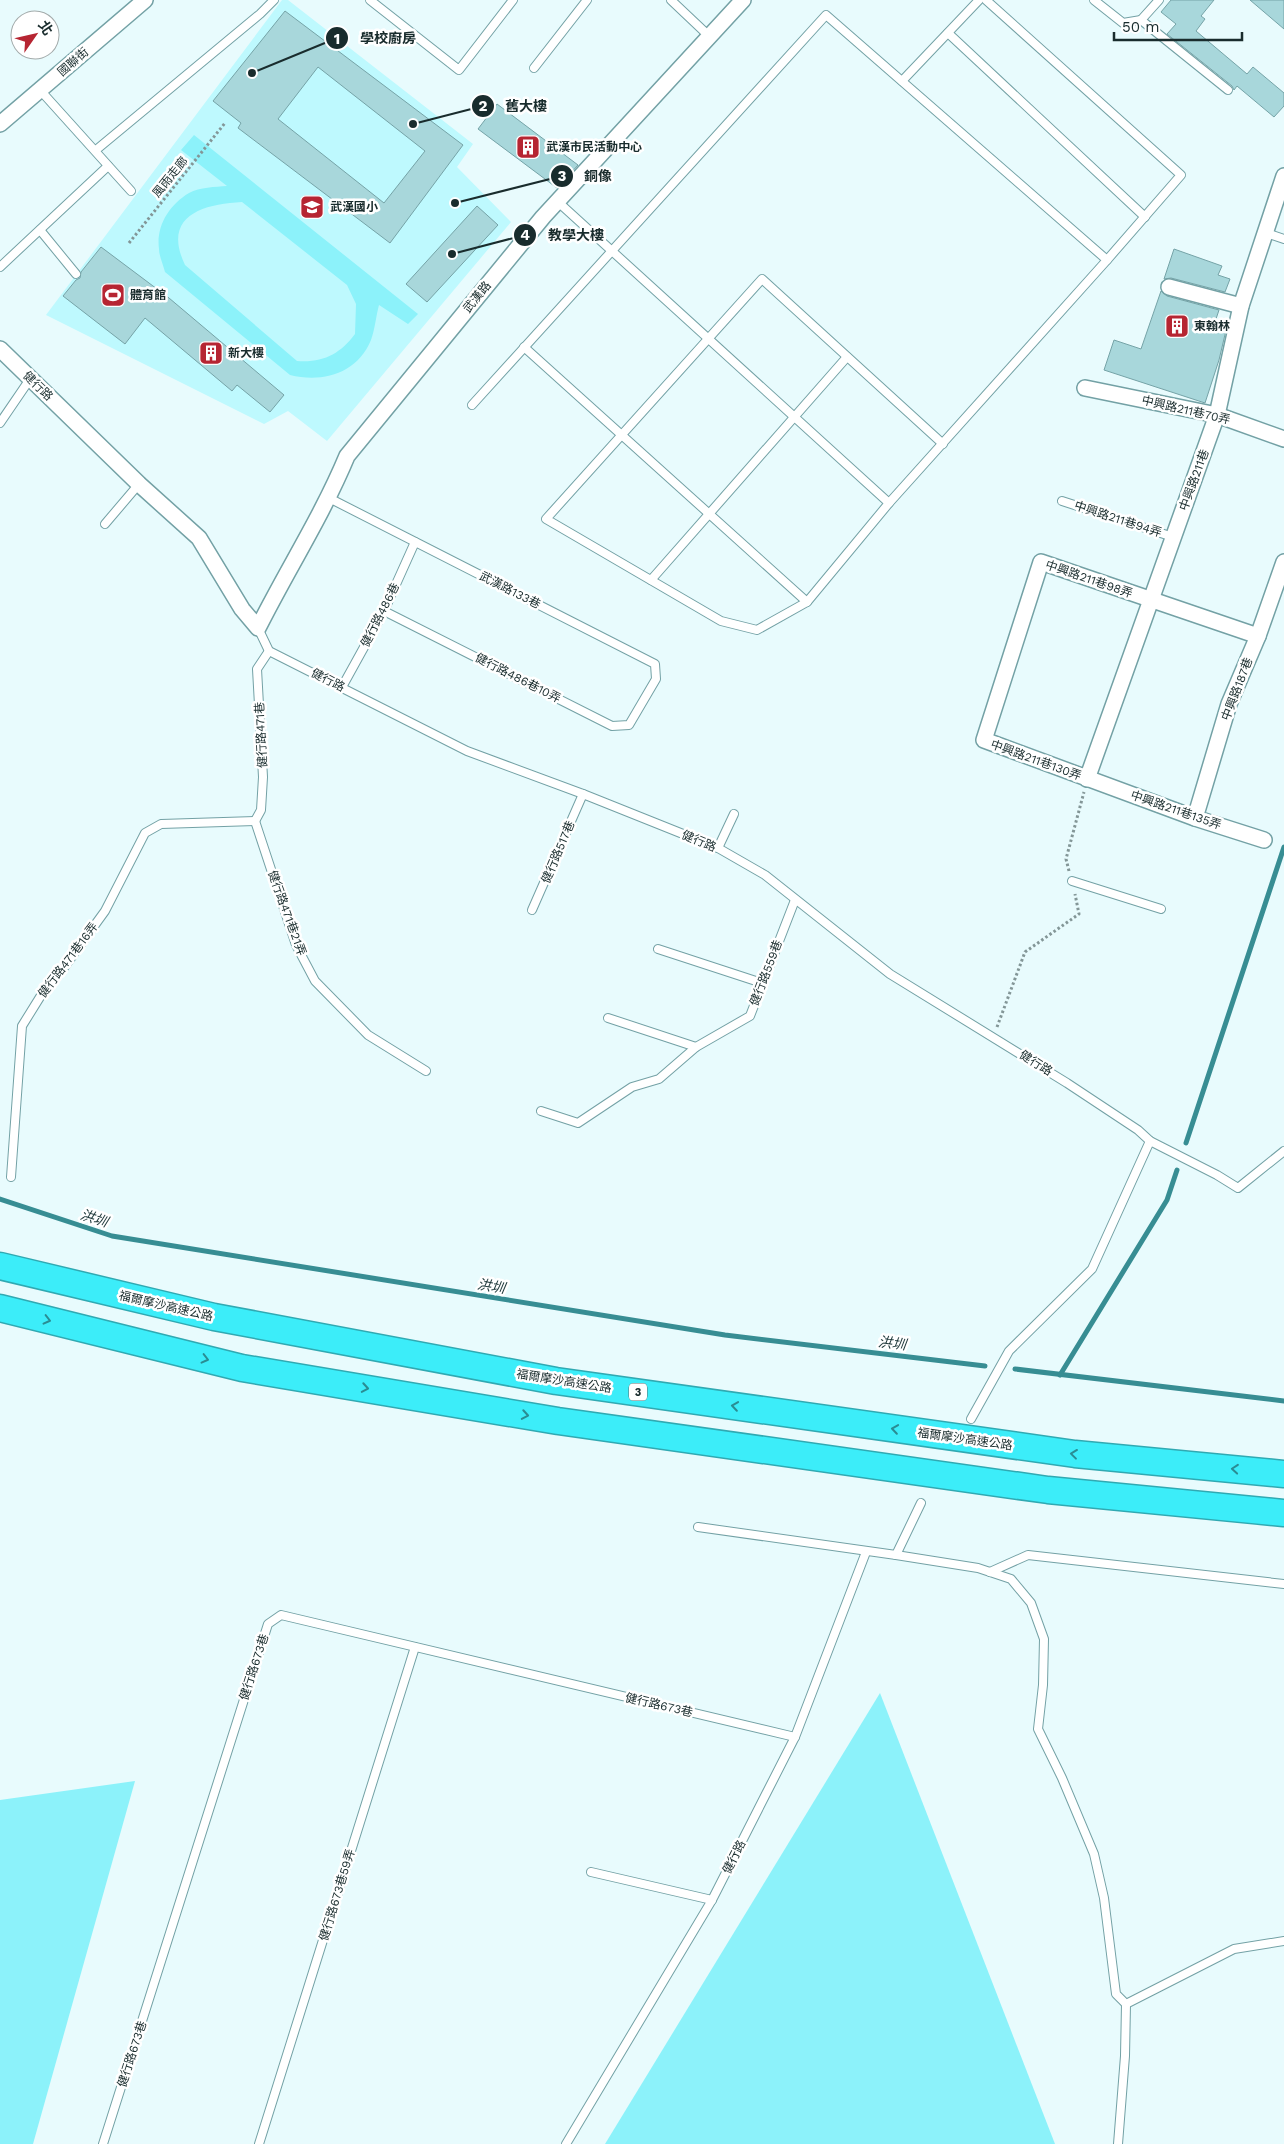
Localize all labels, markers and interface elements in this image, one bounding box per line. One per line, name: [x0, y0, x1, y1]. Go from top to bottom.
north arrow: [10, 10, 60, 60]
scale bar: [1114, 10, 1242, 42]
text: 北: [35, 17, 56, 38]
text: 50 m: [1122, 18, 1159, 36]
callout: 學校廚房: [325, 24, 426, 53]
text: 1: [334, 30, 340, 48]
text: 學校廚房: [360, 30, 416, 46]
street label: 國聯街: [55, 45, 91, 79]
callout: 舊大樓: [470, 91, 557, 120]
text: 2: [479, 97, 488, 115]
text: 舊大樓: [505, 98, 547, 114]
building icon: 武漢市民活動中心: [515, 134, 541, 160]
place label: 武漢市民活動中心: [546, 140, 642, 154]
street label: 風雨走廊: [149, 154, 191, 200]
callout: 銅像: [549, 161, 622, 190]
text: 3: [558, 167, 567, 185]
text: 銅像: [584, 168, 612, 184]
school or university icon: 武漢國小: [299, 194, 325, 220]
place label: 武漢國小: [330, 200, 378, 214]
callout: 教學大樓: [513, 221, 614, 250]
text: 4: [520, 226, 530, 244]
text: 教學大樓: [548, 227, 604, 243]
street label: 武漢路: [460, 279, 494, 315]
sports icon: 體育館: [100, 282, 126, 308]
place label: 體育館: [130, 288, 166, 302]
building icon: 東翰林: [1164, 313, 1190, 339]
place label: 東翰林: [1194, 319, 1230, 333]
building icon: 新大樓: [198, 340, 224, 366]
place label: 新大樓: [228, 346, 264, 360]
street label: 健行路: [20, 368, 56, 404]
street label: 中興路211巷70弄: [1140, 393, 1232, 427]
street label: 中興路211巷: [1176, 447, 1212, 513]
street label: 中興路211巷94弄: [1073, 498, 1163, 540]
street label: 中興路211巷98弄: [1044, 558, 1134, 600]
street label: 武漢路133巷: [477, 569, 543, 611]
street label: 健行路486巷: [358, 581, 402, 649]
street label: 健行路486巷10弄: [473, 650, 563, 706]
street label: 中興路187巷: [1219, 656, 1255, 722]
street label: 健行路: [309, 666, 347, 694]
street label: 健行路471巷: [252, 702, 270, 768]
street label: 中興路211巷130弄: [989, 737, 1083, 783]
street label: 中興路211巷135弄: [1129, 788, 1223, 832]
street label: 健行路517巷: [539, 819, 577, 885]
street label: 健行路: [680, 828, 718, 854]
street label: 健行路471巷21弄: [265, 868, 309, 958]
street label: 健行路471巷16弄: [35, 920, 101, 1000]
street label: 健行路559巷: [747, 938, 785, 1008]
street label: 健行路: [1017, 1048, 1055, 1078]
water label: 洪圳: [78, 1206, 112, 1231]
water label: 洪圳: [476, 1276, 508, 1296]
street label: 福爾摩沙高速公路: [118, 1288, 214, 1324]
one-way arrow: [43, 1314, 52, 1325]
water label: 洪圳: [877, 1333, 909, 1353]
one-way arrow: [201, 1353, 210, 1364]
street label: 福爾摩沙高速公路: [515, 1367, 613, 1395]
one-way arrow: [360, 1383, 369, 1393]
road number: 3: [629, 1384, 647, 1400]
one-way arrow: [730, 1401, 738, 1412]
one-way arrow: [521, 1410, 529, 1420]
one-way arrow: [891, 1424, 899, 1435]
street label: 福爾摩沙高速公路: [916, 1425, 1014, 1453]
one-way arrow: [1069, 1449, 1077, 1460]
one-way arrow: [1231, 1464, 1239, 1475]
street label: 健行路673巷: [237, 1632, 271, 1702]
street label: 健行路673巷: [624, 1690, 694, 1720]
street label: 健行路: [720, 1838, 748, 1876]
street label: 健行路673巷59弄: [316, 1847, 358, 1943]
street label: 健行路673巷: [115, 2019, 149, 2089]

